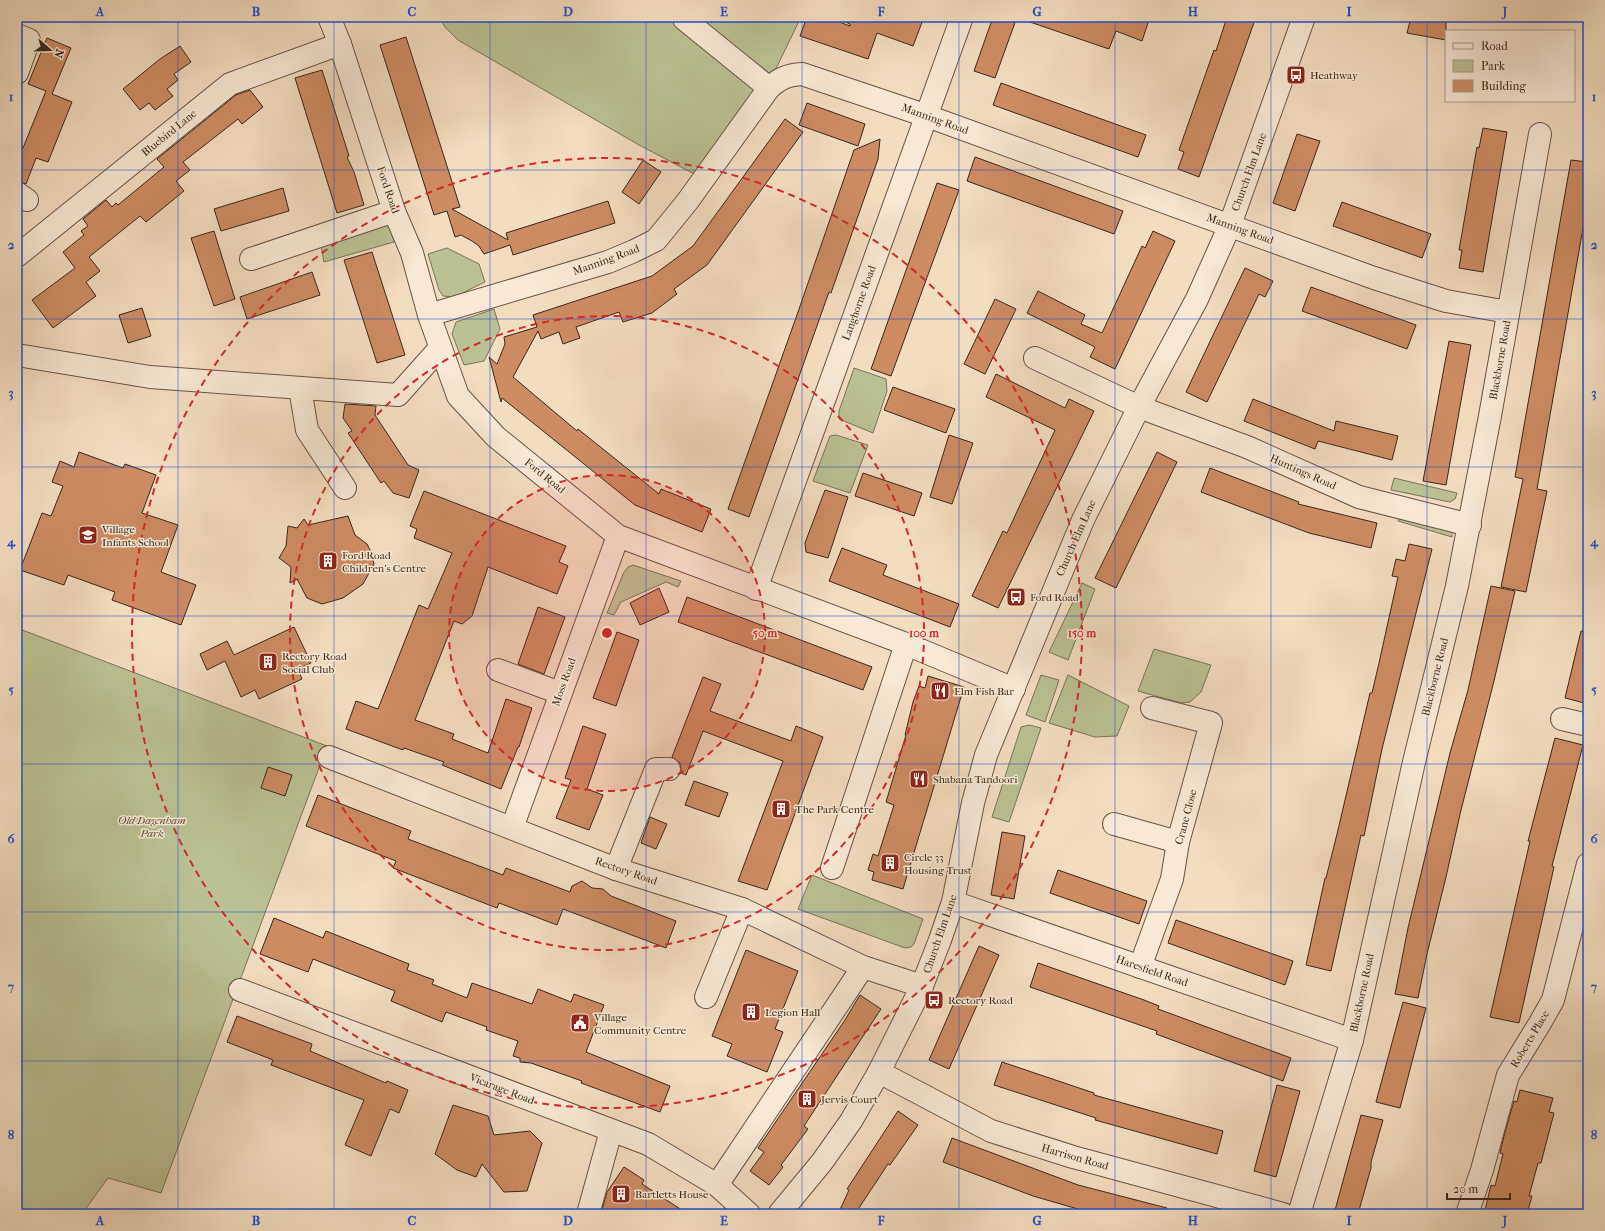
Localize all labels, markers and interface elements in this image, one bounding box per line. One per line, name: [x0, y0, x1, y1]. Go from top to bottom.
text: A: [95, 4, 105, 19]
text: B: [252, 4, 261, 19]
text: C: [408, 4, 417, 19]
text: D: [563, 4, 573, 19]
text: E: [720, 4, 728, 19]
text: F: [877, 4, 885, 19]
text: G: [1032, 4, 1042, 19]
text: H: [1188, 4, 1199, 19]
text: I: [1346, 4, 1352, 19]
text: J: [1501, 4, 1508, 20]
north arrow: [30, 30, 70, 70]
legend: [1445, 30, 1575, 102]
text: Road: [1481, 39, 1508, 53]
text: N: [51, 47, 66, 60]
text: Park: [1481, 59, 1506, 73]
bus stop icon: Heathway: [1285, 64, 1307, 86]
place label: Heathway: [1310, 69, 1359, 82]
text: Building: [1481, 79, 1526, 93]
text: 1: [9, 89, 14, 104]
text: 1: [1592, 89, 1597, 104]
street label: Manning Road: [900, 101, 971, 137]
street label: Bluebird Lane: [139, 106, 200, 159]
street label: Church Elm Lane: [1229, 131, 1269, 213]
street label: Ford Road: [374, 165, 402, 216]
street label: Manning Road: [1205, 211, 1276, 247]
text: 2: [8, 237, 15, 252]
text: 2: [1591, 237, 1598, 252]
street label: Manning Road: [571, 242, 642, 278]
street label: Langhorne Road: [839, 263, 879, 342]
street label: Blackborne Road: [1487, 318, 1514, 401]
text: 3: [8, 385, 14, 401]
text: 3: [1591, 385, 1597, 401]
street label: Huntings Road: [1268, 452, 1339, 493]
street label: Ford Road: [522, 456, 569, 497]
street label: Church Elm Lane: [1053, 497, 1099, 578]
place label: Village Infants School: [101, 523, 169, 549]
school or university icon: Village Infants School: [77, 524, 99, 546]
text: 4: [6, 534, 16, 550]
text: 4: [1589, 534, 1599, 550]
place label: Ford Road Children's Centre: [342, 549, 427, 575]
building icon: Ford Road Children's Centre: [317, 550, 339, 572]
bus stop icon: Ford Road: [1005, 586, 1027, 608]
place label: Ford Road: [1030, 591, 1080, 604]
centre of rings: [600, 626, 614, 640]
text: 50 m: [753, 626, 778, 640]
text: 100 m: [909, 626, 940, 640]
text: 150 m: [1068, 626, 1097, 640]
street label: Blackborne Road: [1419, 636, 1451, 718]
place label: Rectory Road Social Club: [282, 650, 348, 676]
building icon: Rectory Road Social Club: [257, 651, 279, 673]
street label: Moss Road: [549, 655, 579, 708]
restaurant icon: Elm Fish Bar: [929, 680, 951, 702]
text: 5: [8, 682, 14, 697]
text: 5: [1591, 682, 1597, 697]
place label: Elm Fish Bar: [954, 685, 1014, 698]
restaurant icon: Shabana Tandoori: [908, 768, 930, 790]
place label: Shabana Tandoori: [933, 773, 1018, 786]
street label: Crane Close: [1172, 787, 1200, 846]
building icon: The Park Centre: [770, 798, 792, 820]
place label: The Park Centre: [795, 803, 874, 816]
park label: Old Dagenham Park: [118, 814, 186, 840]
text: 6: [7, 831, 15, 846]
text: 6: [1590, 831, 1598, 846]
place label: Circle 33 Housing Trust: [904, 851, 972, 877]
building icon: Circle 33 Housing Trust: [879, 852, 901, 874]
street label: Rectory Road: [593, 854, 660, 888]
street label: Church Elm Lane: [920, 892, 960, 975]
street label: Blackborne Road: [1347, 951, 1377, 1034]
street label: Haresfield Road: [1114, 953, 1191, 990]
text: 7: [7, 979, 15, 994]
text: 7: [1590, 979, 1598, 994]
bus stop icon: Rectory Road: [923, 989, 945, 1011]
place label: Rectory Road: [948, 994, 1014, 1007]
building icon: Legion Hall: [740, 1001, 762, 1023]
place label: Legion Hall: [765, 1006, 820, 1019]
street label: Roberts Place: [1508, 1007, 1553, 1070]
place label: Village Community Centre: [593, 1011, 687, 1037]
public building icon: Village Community Centre: [569, 1012, 591, 1034]
street label: Vicarage Road: [467, 1070, 537, 1108]
building icon: Jervis Court: [796, 1088, 818, 1110]
place label: Jervis Court: [820, 1093, 878, 1106]
text: 8: [8, 1127, 15, 1142]
text: 8: [1591, 1127, 1598, 1142]
street label: Harrison Road: [1040, 1141, 1111, 1173]
scale bar: [1447, 1175, 1510, 1201]
text: 20 m: [1453, 1182, 1478, 1196]
building icon: Bartletts House: [610, 1183, 632, 1205]
place label: Bartletts House: [635, 1188, 709, 1201]
text: A: [95, 1213, 105, 1228]
text: B: [252, 1213, 261, 1228]
text: C: [408, 1213, 417, 1228]
text: D: [563, 1213, 573, 1228]
text: E: [720, 1213, 728, 1228]
text: F: [877, 1213, 885, 1228]
text: G: [1032, 1213, 1042, 1228]
text: H: [1188, 1213, 1199, 1228]
text: I: [1346, 1213, 1352, 1228]
text: J: [1501, 1213, 1508, 1229]

